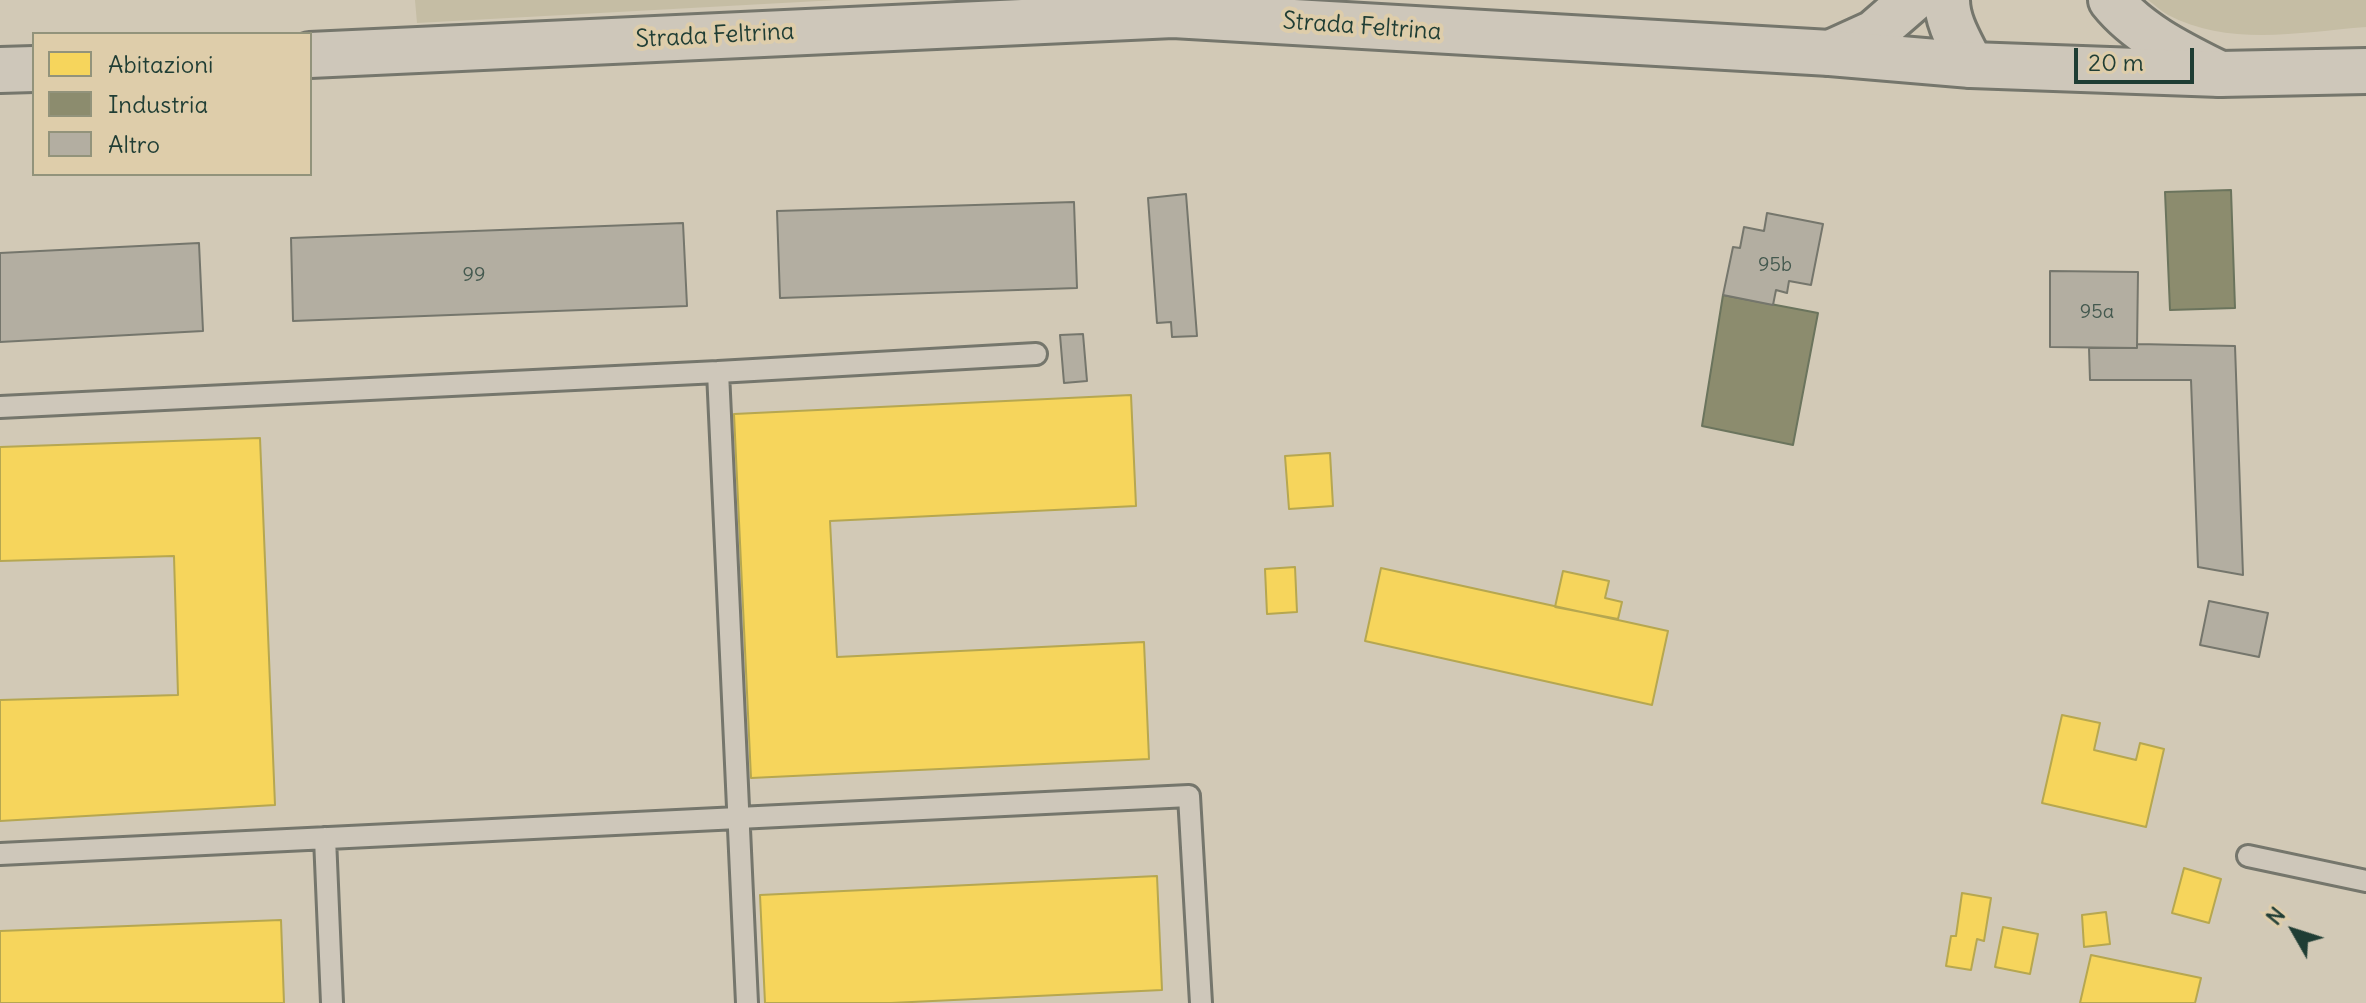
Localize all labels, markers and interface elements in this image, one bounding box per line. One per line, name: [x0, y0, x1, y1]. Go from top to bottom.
street label: Strada Feltrina: [1282, 7, 1442, 47]
street label: Strada Feltrina: [635, 17, 795, 55]
legend: [32, 32, 312, 176]
scale bar: [2078, 32, 2198, 82]
text: 20 m: [2088, 47, 2144, 77]
text: Abitazioni: [108, 49, 213, 79]
text: Industria: [108, 89, 208, 119]
text: Altro: [108, 129, 160, 159]
house number: 95b: [1758, 253, 1792, 277]
house number: 99: [463, 263, 485, 287]
house number: 95a: [2080, 300, 2114, 324]
north arrow: [2254, 891, 2334, 971]
text: N: [2260, 901, 2291, 931]

